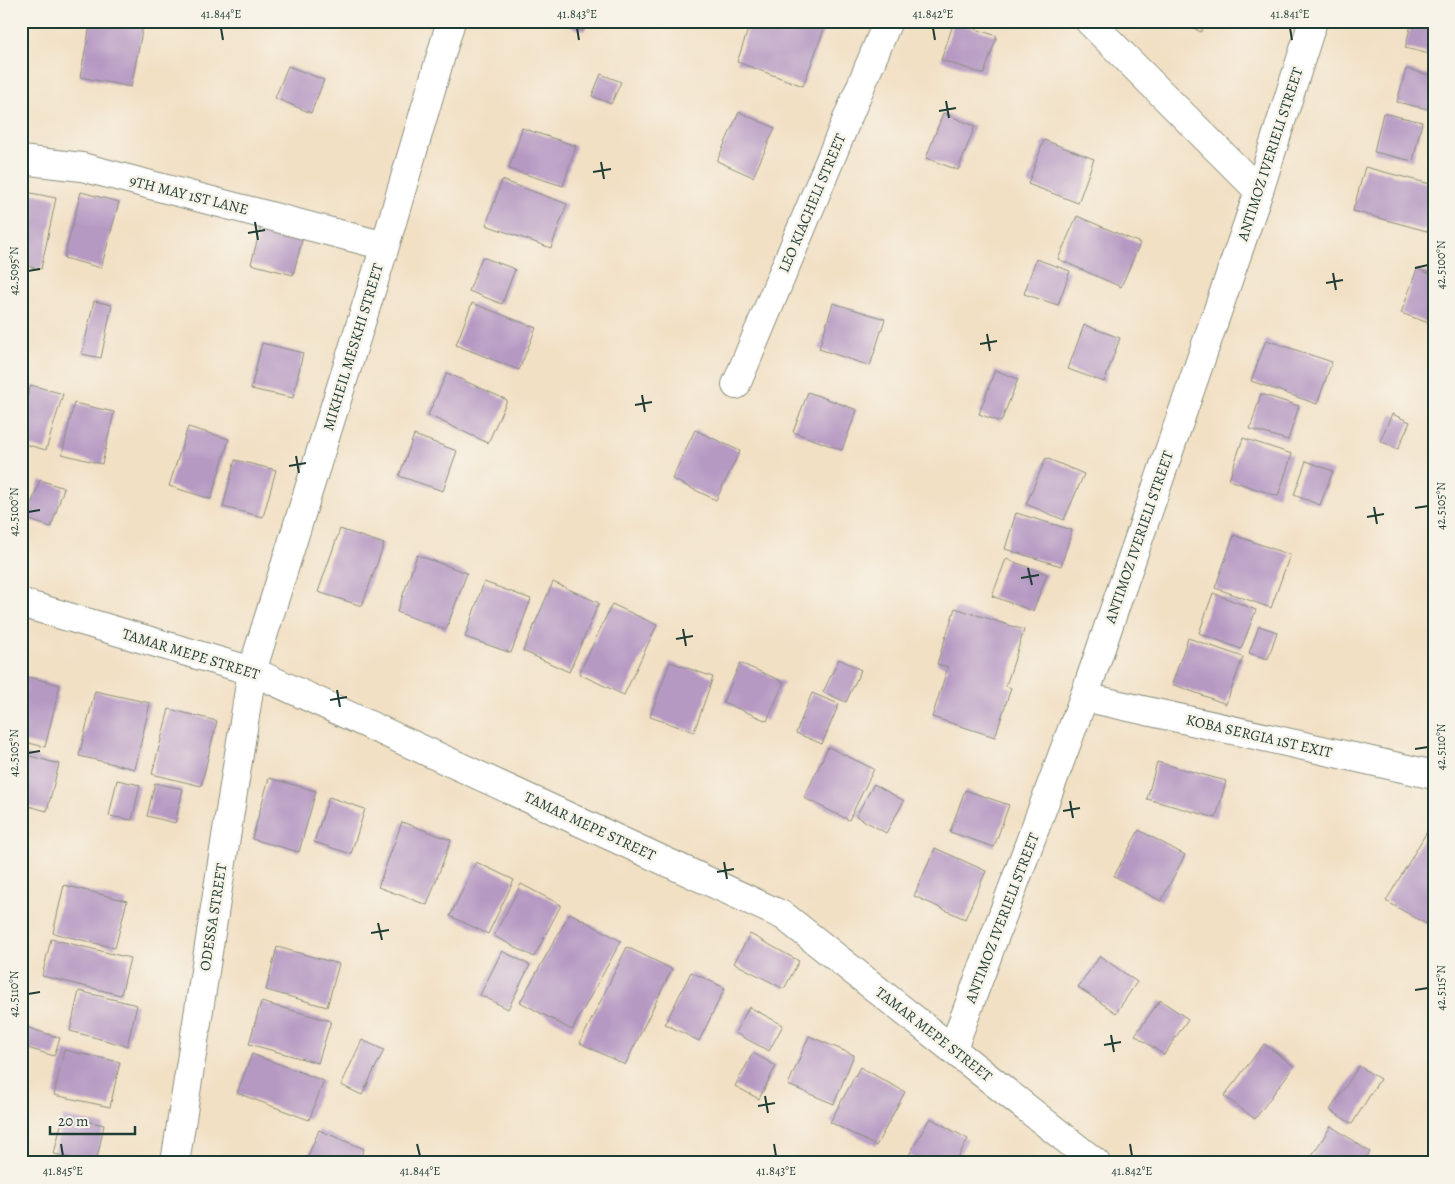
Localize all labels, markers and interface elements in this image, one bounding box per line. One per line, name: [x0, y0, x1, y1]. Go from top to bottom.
text: 41.844°E: [201, 6, 241, 22]
text: 41.843°E: [557, 6, 597, 22]
text: 41.842°E: [913, 6, 953, 22]
text: 41.841°E: [1270, 6, 1310, 22]
street label: ANTIMOZ IVERIELI STREET: [1232, 64, 1308, 244]
street label: LEO KIACHELI STREET: [774, 130, 851, 275]
street label: 9TH MAY 1ST LANE: [127, 171, 251, 219]
text: 42.5100°N: [1433, 240, 1449, 290]
text: 42.5095°N: [6, 246, 22, 296]
street label: MIKHEIL MESKHI STREET: [318, 260, 388, 433]
street label: ANTIMOZ IVERIELI STREET: [1100, 447, 1178, 627]
text: 42.5105°N: [1433, 482, 1449, 530]
text: 42.5100°N: [6, 487, 22, 537]
street label: TAMAR MEPE STREET: [120, 624, 263, 685]
street label: KOBA SERGIA 1ST EXIT: [1184, 709, 1335, 763]
text: 42.5110°N: [1433, 723, 1449, 770]
text: 42.5105°N: [6, 729, 22, 777]
street label: TAMAR MEPE STREET: [521, 787, 660, 866]
street label: ANTIMOZ IVERIELI STREET: [960, 829, 1044, 1007]
street label: ODESSA STREET: [195, 861, 232, 972]
text: 42.5115°N: [1433, 965, 1449, 1011]
text: 42.5110°N: [6, 970, 22, 1017]
street label: TAMAR MEPE STREET: [871, 982, 997, 1086]
scale bar: [50, 1104, 135, 1136]
text: 20 m: [58, 1111, 89, 1131]
text: 41.845°E: [43, 1163, 83, 1179]
text: 41.844°E: [400, 1163, 440, 1179]
text: 41.843°E: [756, 1163, 796, 1179]
text: 41.842°E: [1112, 1163, 1152, 1179]

